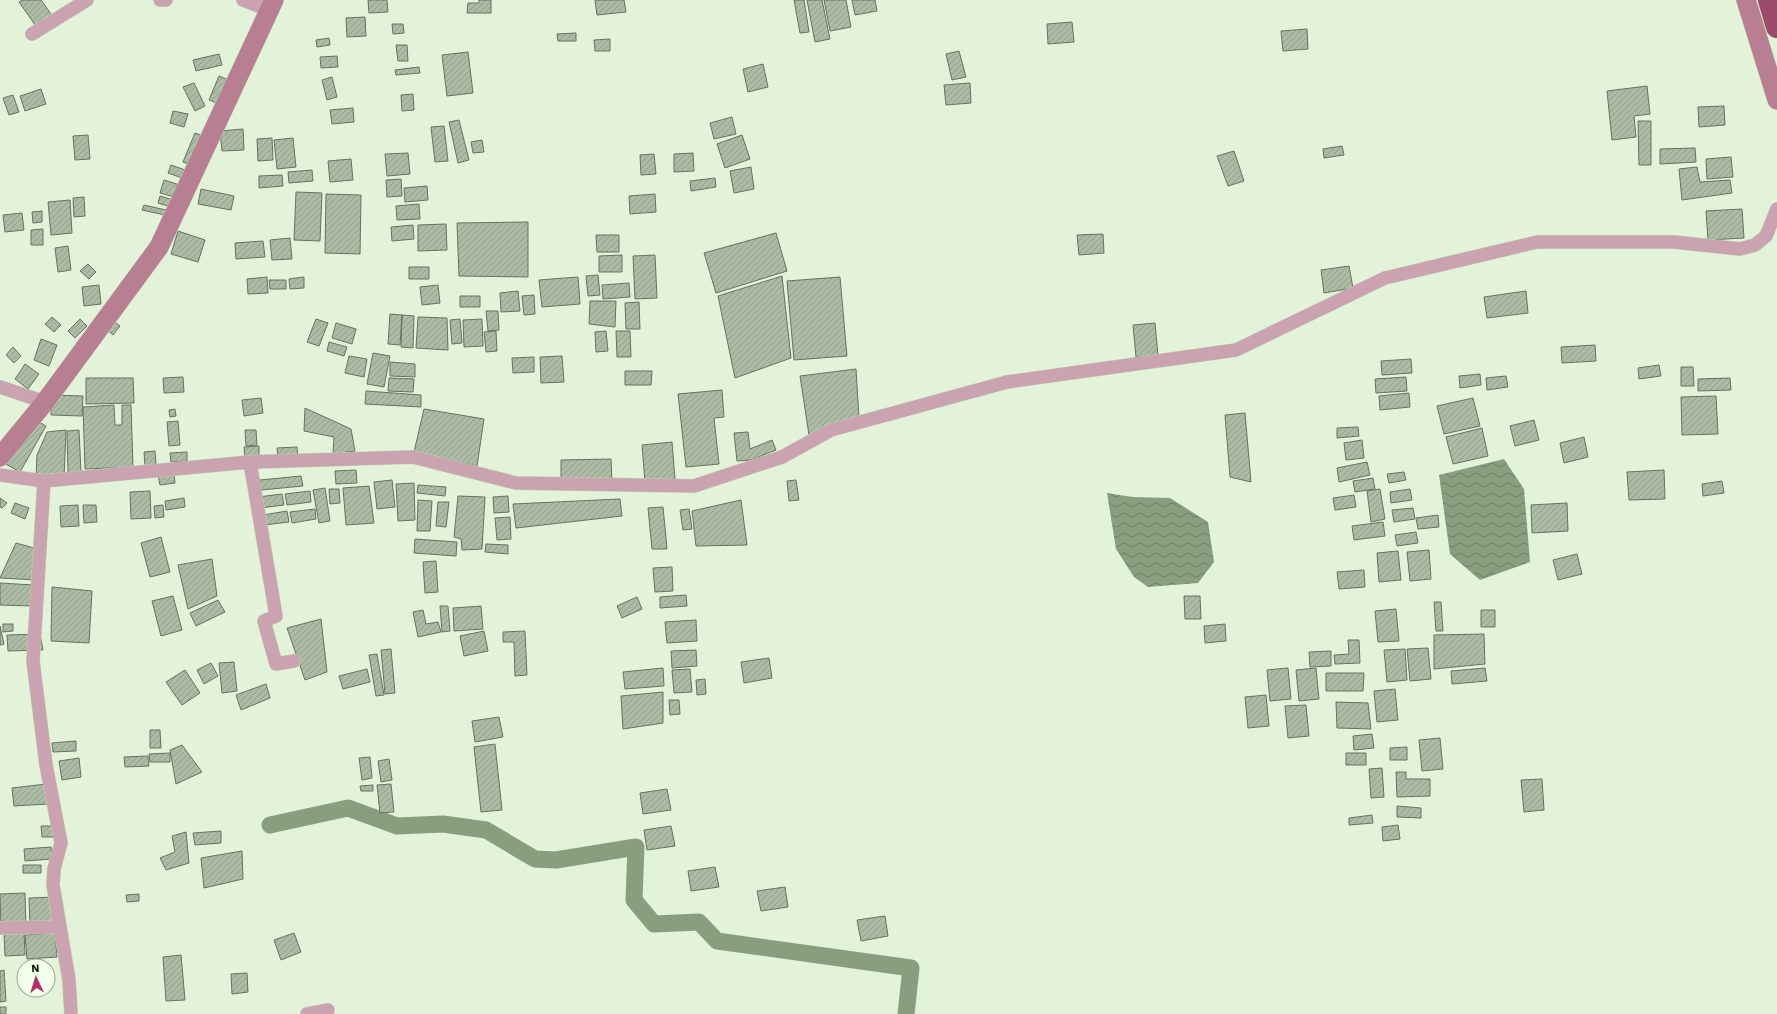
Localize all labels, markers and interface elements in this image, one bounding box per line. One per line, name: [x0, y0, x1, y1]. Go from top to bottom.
north arrow: [16, 958, 56, 998]
text: N: [31, 962, 40, 975]

